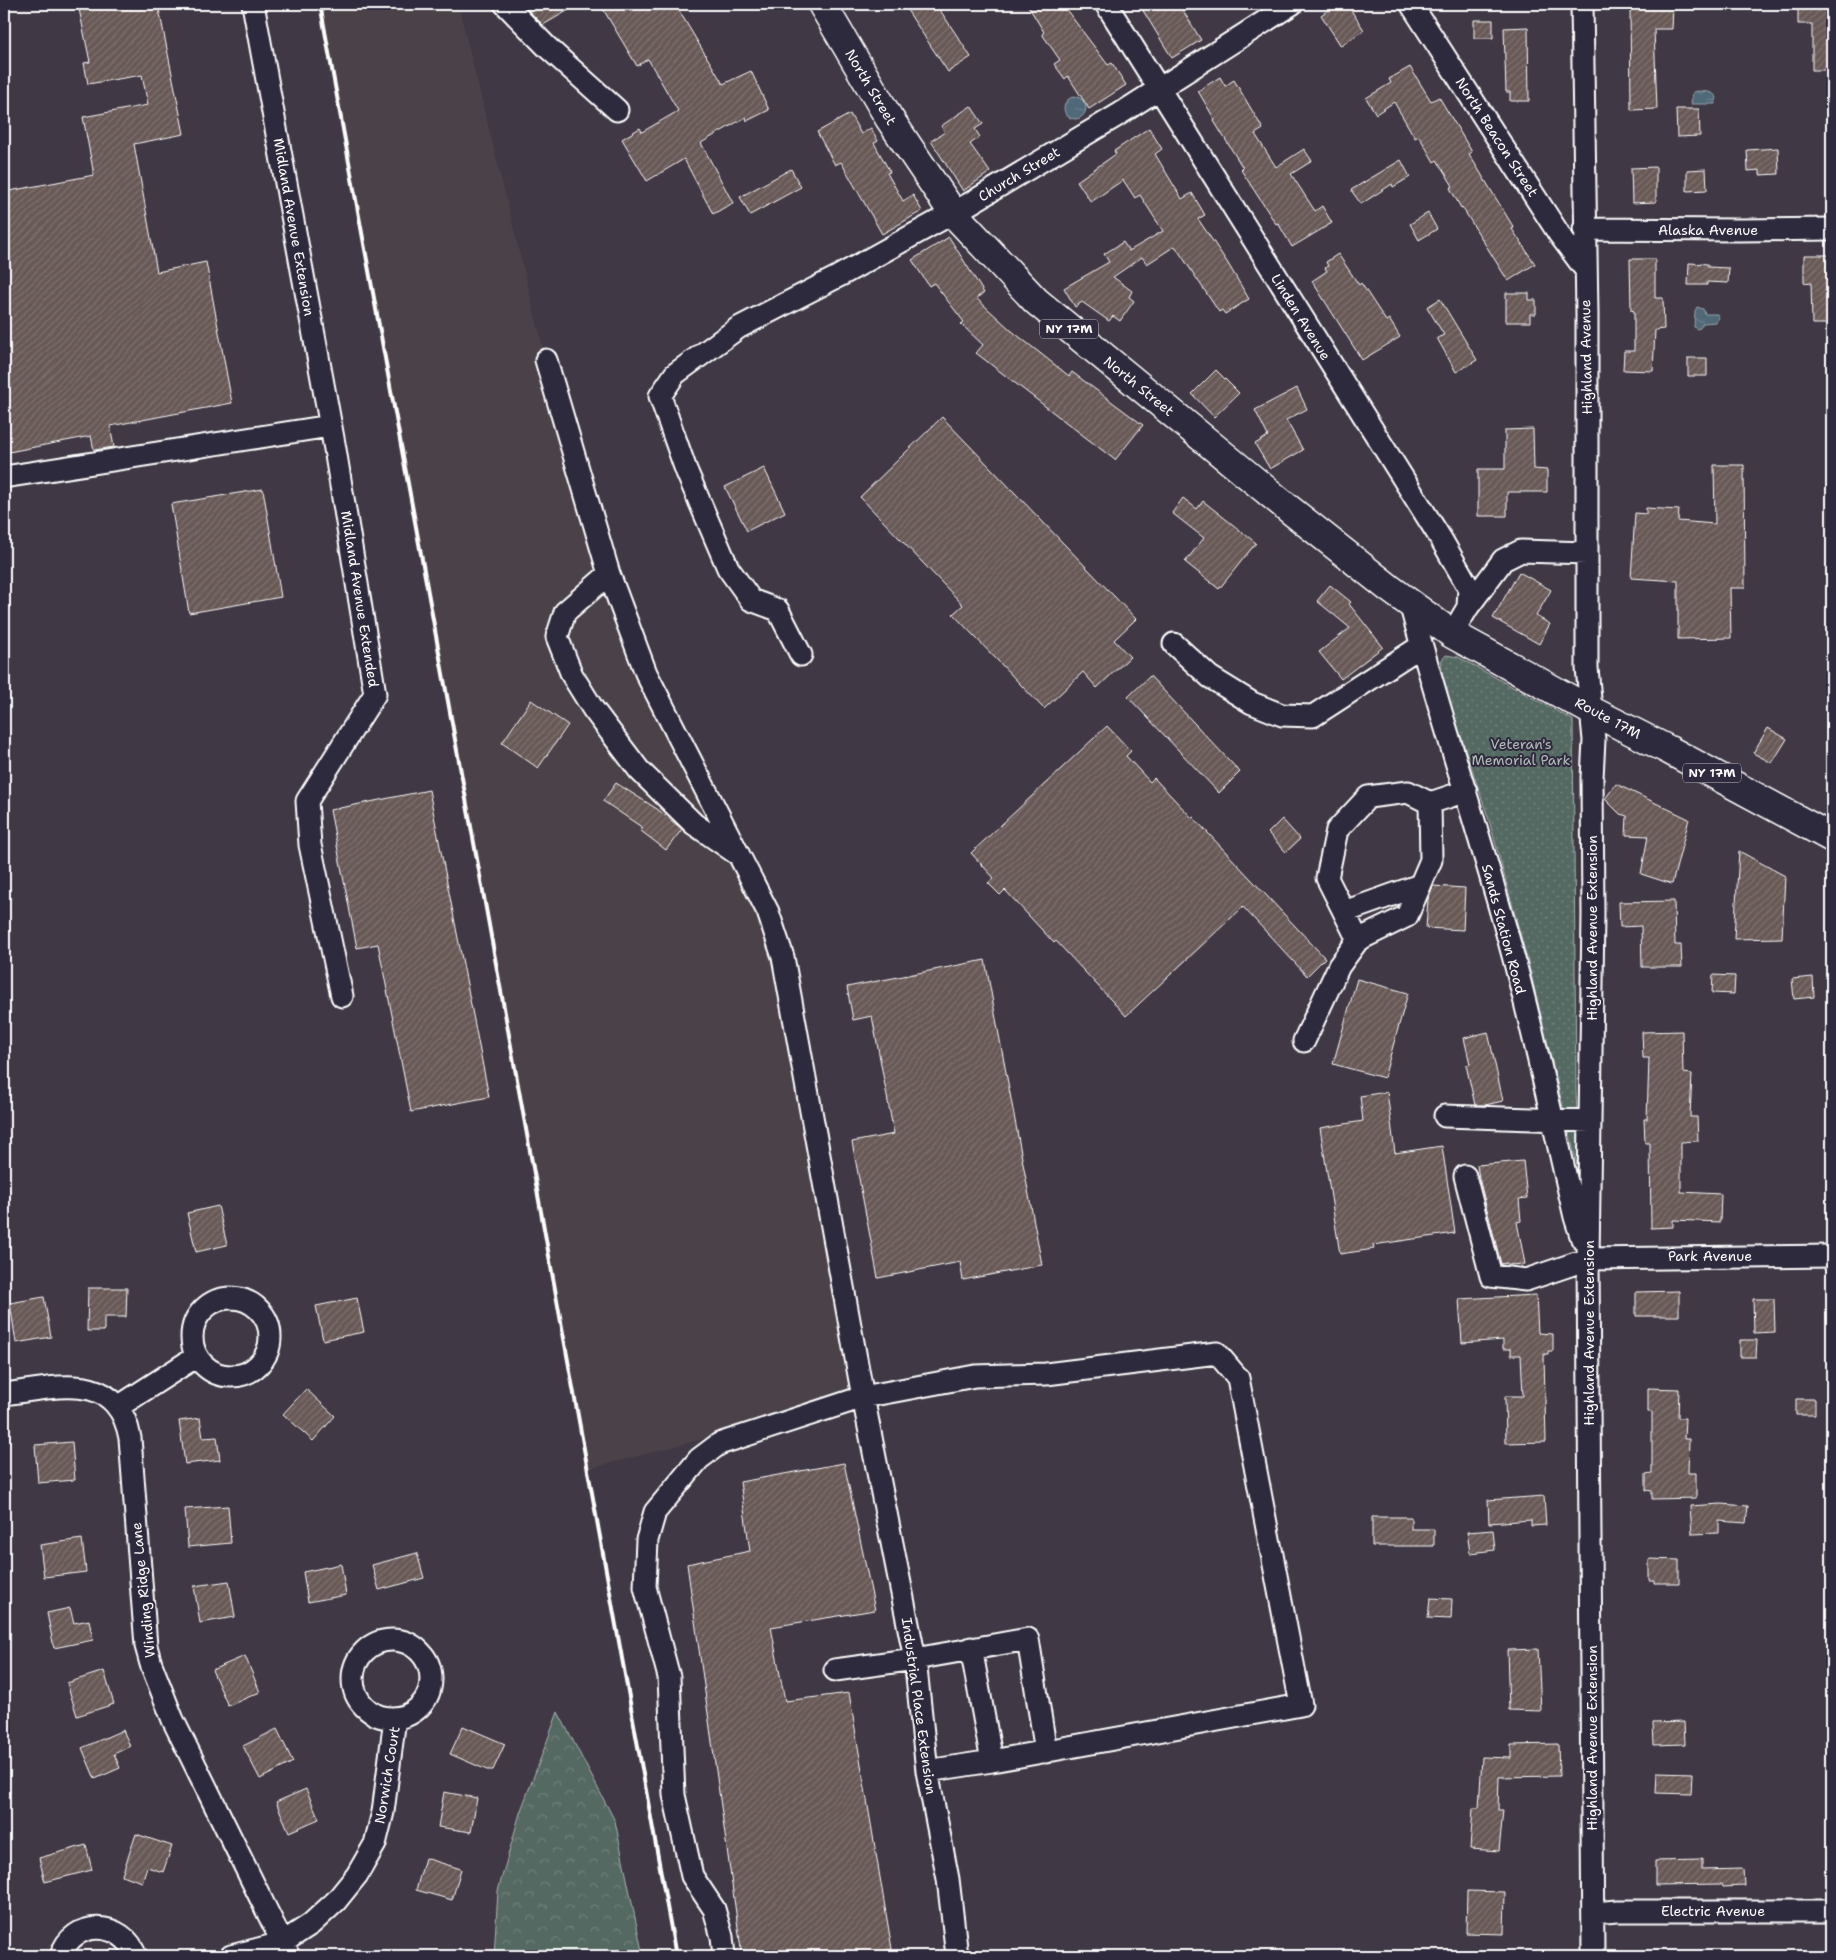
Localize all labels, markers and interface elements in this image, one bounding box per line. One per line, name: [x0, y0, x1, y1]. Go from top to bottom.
street label: North Street: [841, 46, 901, 128]
street label: North Beacon Street: [1452, 74, 1542, 200]
street label: Midland Avenue Extension: [269, 136, 319, 318]
street label: Church Street: [975, 143, 1063, 205]
street label: Alaska Avenue: [1658, 221, 1758, 239]
street label: Linden Avenue: [1267, 270, 1335, 364]
street label: Highland Avenue: [1576, 299, 1596, 415]
road number: NY 17M: [1040, 320, 1098, 338]
street label: North Street: [1100, 352, 1178, 420]
street label: Midland Avenue Extended: [337, 509, 383, 689]
street label: Route 17M: [1572, 693, 1645, 743]
park label: Veteran's Memorial Park: [1471, 735, 1571, 769]
road number: NY 17M: [1683, 764, 1741, 782]
street label: Highland Avenue Extension: [1583, 835, 1601, 1021]
street label: Sands Station Road: [1478, 862, 1530, 996]
street label: Highland Avenue Extension: [1580, 1240, 1598, 1426]
street label: Park Avenue: [1668, 1247, 1752, 1265]
street label: Winding Ridge Lane: [127, 1521, 159, 1659]
street label: Industrial Place Extension: [898, 1616, 940, 1796]
street label: Highland Avenue Extension: [1583, 1645, 1601, 1831]
street label: Norwich Court: [370, 1725, 404, 1825]
street label: Electric Avenue: [1661, 1902, 1765, 1920]

